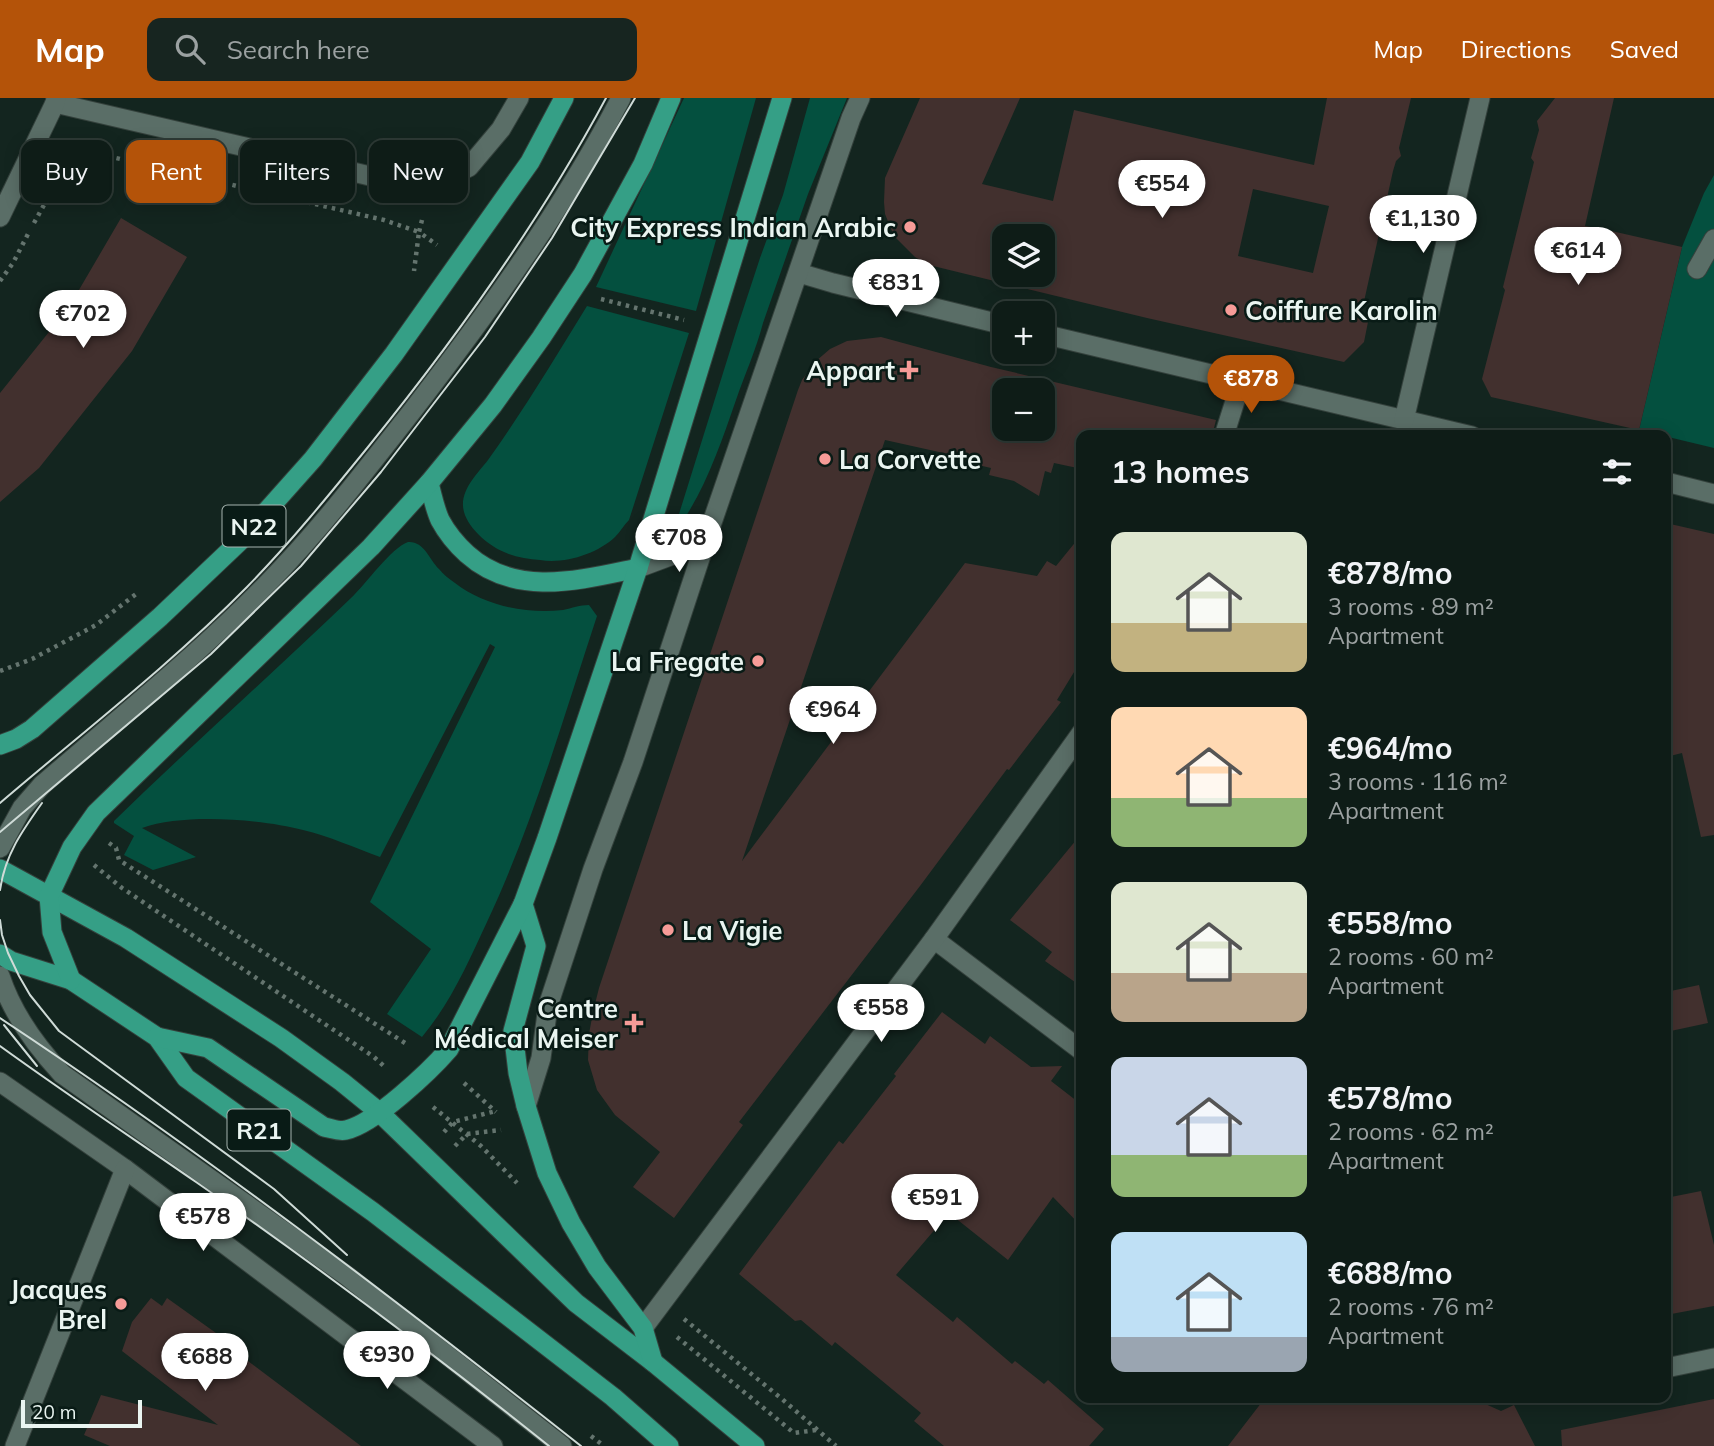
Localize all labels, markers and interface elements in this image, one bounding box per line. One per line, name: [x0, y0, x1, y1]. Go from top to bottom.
search box: [147, 18, 637, 81]
text: Map: [35, 29, 105, 70]
icon: search: [171, 30, 209, 68]
text: Search here: [227, 33, 370, 66]
text: Map: [1373, 34, 1423, 64]
text: Directions: [1461, 34, 1572, 64]
text: Saved: [1610, 34, 1679, 64]
chip: Buy: [21, 140, 112, 203]
chip: Rent: [126, 140, 226, 203]
chip: Filters: [240, 140, 355, 203]
chip: New: [369, 140, 468, 203]
pin: €554: [1121, 160, 1203, 220]
text: €554: [1134, 168, 1190, 197]
pin: €1,130: [1366, 195, 1480, 255]
text: €1,130: [1386, 203, 1460, 232]
place label: City Express Indian Arabic: [570, 211, 896, 244]
marker: City Express Indian Arabic: [902, 219, 918, 235]
map controls: [992, 224, 1055, 441]
button: layers: [992, 224, 1055, 287]
pin: €614: [1537, 228, 1619, 287]
text: €614: [1550, 235, 1606, 264]
pin: €831: [855, 260, 937, 319]
text: €831: [868, 267, 924, 296]
pin: €702: [42, 290, 124, 350]
place label: Coiffure Karolin: [1245, 294, 1438, 327]
text: €702: [55, 298, 111, 327]
button: +: [992, 301, 1055, 364]
marker: Coiffure Karolin: [1223, 302, 1239, 318]
place label: Appart: [806, 354, 895, 387]
pin: €878: [1210, 356, 1292, 415]
marker: Appart: [901, 362, 917, 378]
text: €878: [1223, 363, 1279, 392]
button: −: [992, 378, 1055, 441]
place label: La Corvette: [839, 443, 981, 476]
marker: La Corvette: [817, 451, 833, 467]
text: 13 homes: [1111, 453, 1250, 491]
icon: filters: [1598, 453, 1636, 491]
road number: N22: [222, 506, 286, 546]
pin: €708: [638, 514, 720, 574]
text: €708: [651, 522, 707, 551]
text: €878/mo: [1328, 554, 1452, 592]
icon: home: [1167, 560, 1251, 644]
text: 3 rooms · 89 m²: [1328, 592, 1494, 621]
text: Apartment: [1328, 621, 1444, 650]
place label: La Fregate: [611, 645, 744, 678]
marker: La Fregate: [750, 653, 766, 669]
pin: €964: [792, 686, 874, 746]
text: €964: [805, 694, 861, 723]
text: €964/mo: [1328, 729, 1452, 767]
icon: home: [1167, 735, 1251, 819]
text: 3 rooms · 116 m²: [1328, 767, 1508, 796]
text: Apartment: [1328, 796, 1444, 825]
text: €558/mo: [1328, 904, 1452, 942]
icon: home: [1167, 910, 1251, 994]
place label: La Vigie: [682, 914, 783, 947]
marker: La Vigie: [660, 922, 676, 938]
text: 2 rooms · 60 m²: [1328, 942, 1494, 971]
text: Apartment: [1328, 971, 1444, 1000]
pin: €558: [840, 984, 922, 1044]
place label: Centre Médical Meiser: [434, 992, 619, 1055]
text: €558: [853, 992, 909, 1021]
marker: Centre Médical Meiser: [624, 1013, 644, 1033]
text: €578/mo: [1328, 1079, 1452, 1117]
icon: home: [1167, 1085, 1251, 1169]
road number: R21: [228, 1110, 290, 1150]
text: 2 rooms · 62 m²: [1328, 1117, 1494, 1146]
text: Apartment: [1328, 1146, 1444, 1175]
pin: €591: [894, 1174, 976, 1234]
text: €591: [907, 1182, 963, 1211]
pin: €578: [162, 1194, 244, 1253]
text: €578: [175, 1201, 231, 1230]
text: €688/mo: [1328, 1254, 1452, 1292]
icon: home: [1167, 1260, 1251, 1344]
place label: Jacques Brel: [10, 1273, 107, 1336]
text: 2 rooms · 76 m²: [1328, 1292, 1494, 1321]
marker: Jacques Brel: [113, 1296, 129, 1312]
text: Apartment: [1328, 1321, 1444, 1350]
pin: €930: [346, 1332, 428, 1391]
pin: €688: [164, 1334, 246, 1393]
text: €930: [359, 1339, 415, 1368]
text: €688: [177, 1341, 233, 1370]
scale bar: [21, 1397, 142, 1429]
text: 20 m: [32, 1400, 76, 1424]

